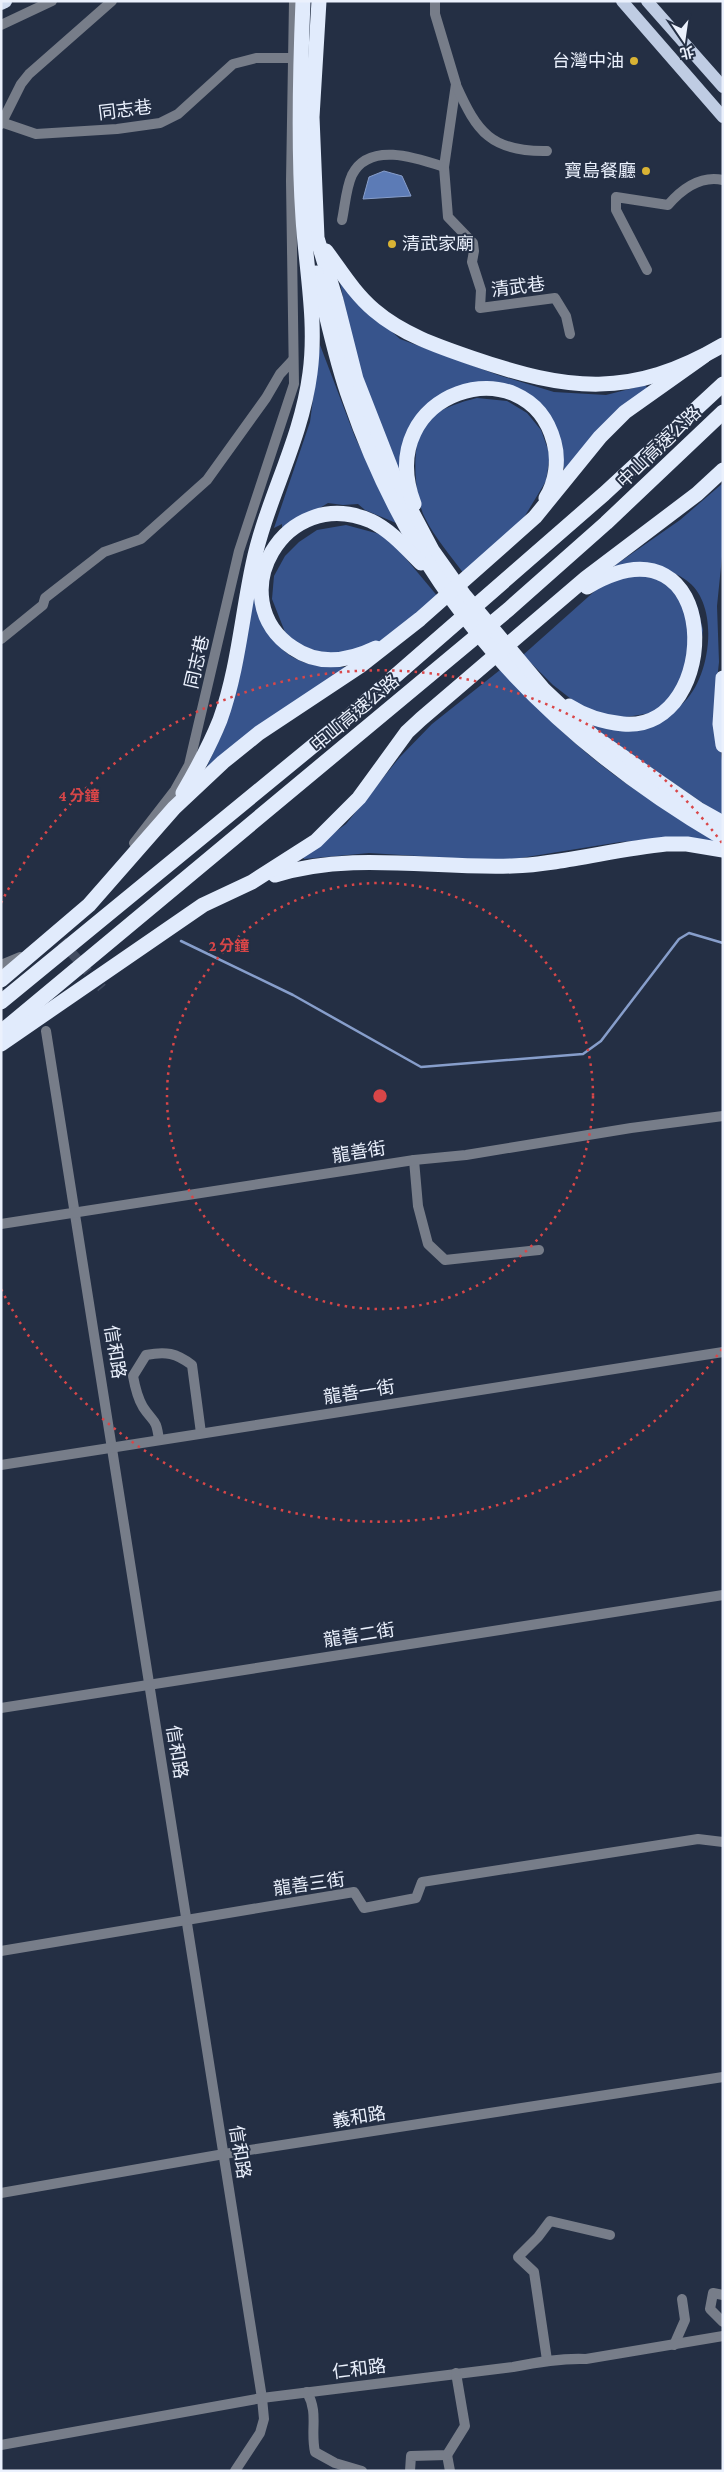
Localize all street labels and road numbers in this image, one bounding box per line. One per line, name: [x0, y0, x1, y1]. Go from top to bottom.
street label: 同志巷: [97, 97, 153, 123]
street label: 清武巷: [490, 274, 546, 300]
street label: 中山高速公路: [613, 402, 705, 492]
street label: 同志巷: [181, 633, 213, 691]
street label: 中山高速公路: [307, 671, 403, 755]
street label: 龍善街: [331, 1138, 387, 1166]
street label: 信和路: [101, 1324, 129, 1380]
street label: 龍善一街: [322, 1376, 396, 1408]
street label: 龍善二街: [322, 1619, 396, 1651]
street label: 信和路: [163, 1724, 191, 1780]
street label: 龍善三街: [272, 1869, 346, 1899]
street label: 義和路: [331, 2103, 387, 2131]
street label: 信和路: [226, 2124, 254, 2180]
street label: 仁和路: [331, 2356, 387, 2382]

